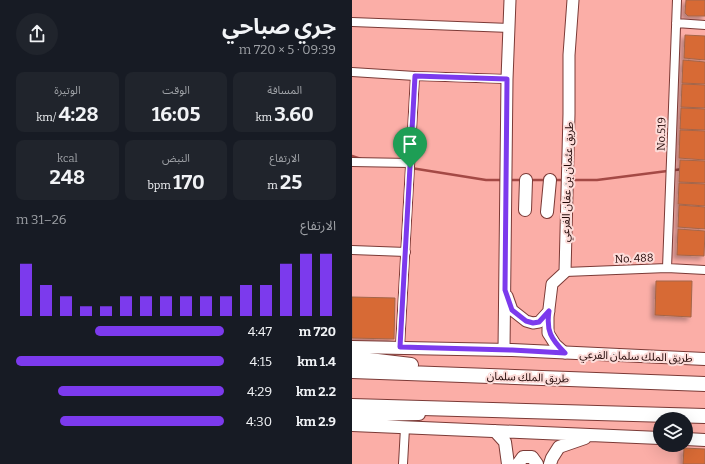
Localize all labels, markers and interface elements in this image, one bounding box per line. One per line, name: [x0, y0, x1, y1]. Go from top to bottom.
button: share: [16, 13, 58, 55]
text: جري صباحي: [222, 13, 336, 40]
text: 09:39 · 5 × 720 m: [239, 42, 336, 57]
text: الوتيرة: [54, 84, 81, 97]
text: الوقت: [162, 84, 190, 97]
text: المسافة: [267, 84, 302, 97]
text: 4:28: [58, 102, 99, 126]
text: 16:05: [152, 102, 200, 126]
text: 3.60: [274, 102, 314, 126]
text: /km: [36, 111, 58, 124]
text: km: [256, 111, 274, 124]
street label: No.519: [654, 117, 669, 151]
street label: طريق عثمان بن عفان الفرعي: [559, 122, 579, 243]
pin: [393, 127, 427, 168]
icon: arrive: [399, 133, 421, 155]
text: kcal: [57, 152, 78, 165]
text: النبض: [162, 152, 190, 165]
text: الارتفاع: [270, 152, 300, 165]
text: 248: [50, 165, 85, 189]
text: 170: [173, 170, 205, 194]
text: 25: [280, 170, 302, 194]
text: bpm: [147, 179, 173, 192]
text: m: [267, 179, 280, 192]
text: 26–31 m: [16, 212, 66, 227]
text: الارتفاع: [300, 218, 336, 233]
street label: No. 488: [614, 251, 654, 266]
text: 4:47: [248, 324, 272, 339]
text: 720 m: [299, 324, 336, 339]
street label: طريق الملك سلمان الفرعي: [579, 348, 693, 368]
text: 4:15: [249, 354, 272, 369]
text: 1.4 km: [297, 354, 336, 369]
street label: طريق الملك سلمان: [487, 370, 569, 385]
text: 4:29: [247, 384, 272, 399]
text: 2.2 km: [296, 384, 336, 399]
map controls: [653, 412, 693, 452]
button: layers: [653, 412, 693, 452]
text: 4:30: [246, 414, 272, 429]
text: 2.9 km: [296, 414, 336, 429]

